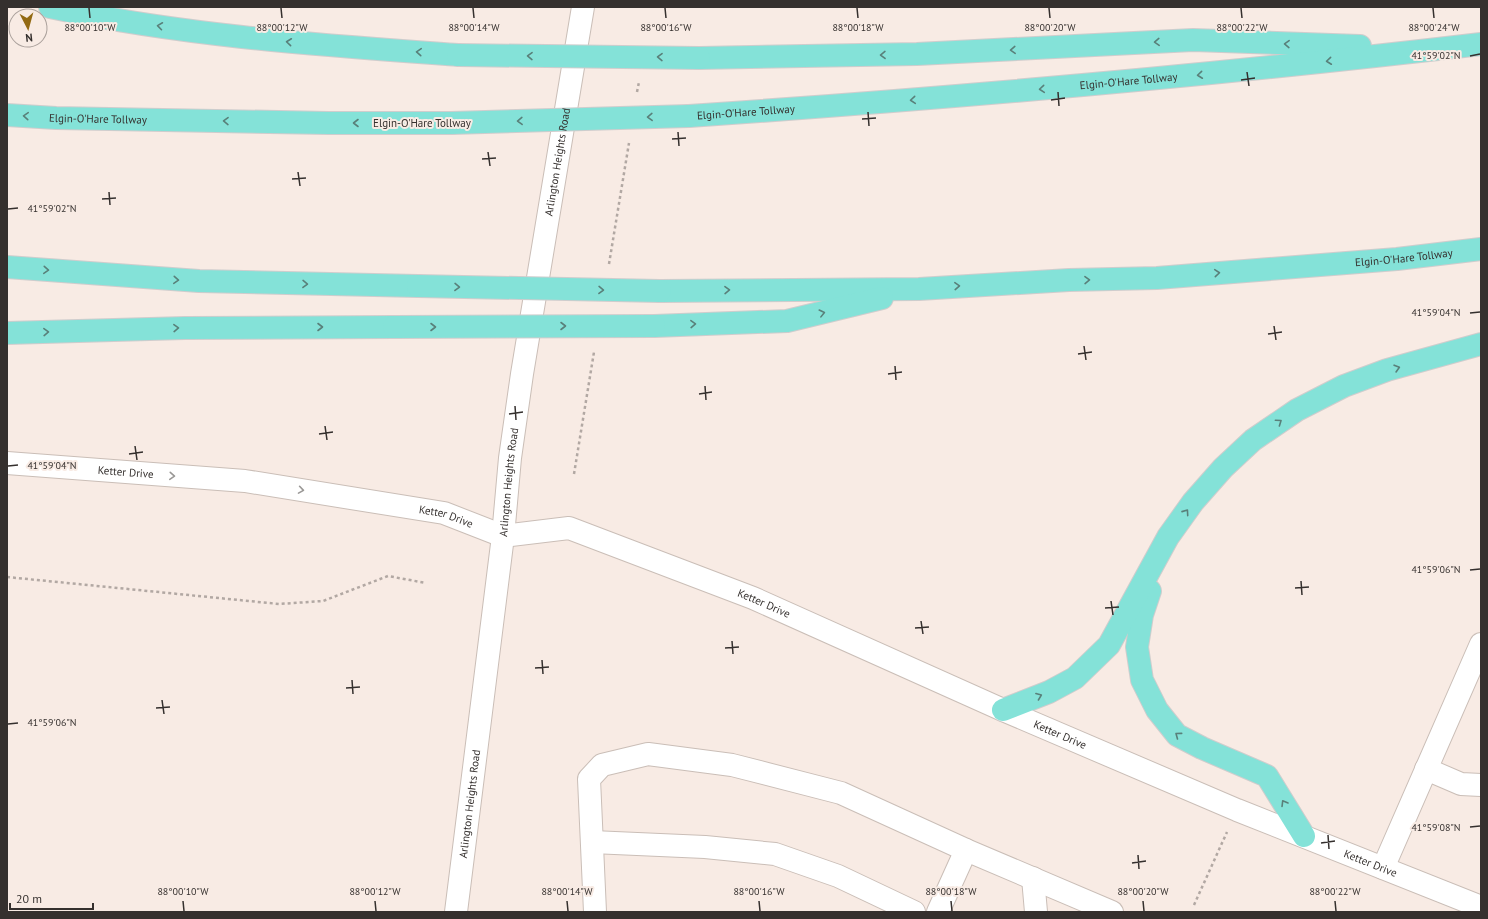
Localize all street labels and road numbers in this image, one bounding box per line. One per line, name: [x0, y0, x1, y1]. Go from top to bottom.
street label: Elgin-O'Hare Tollway: [1079, 69, 1179, 92]
street label: Elgin-O'Hare Tollway: [696, 101, 796, 122]
street label: Arlington Heights Road: [541, 107, 573, 217]
street label: Elgin-O'Hare Tollway: [48, 111, 148, 127]
street label: Elgin-O'Hare Tollway: [373, 116, 472, 130]
street label: Elgin-O'Hare Tollway: [1354, 245, 1454, 269]
street label: Arlington Heights Road: [496, 427, 521, 537]
street label: Ketter Drive: [97, 463, 155, 481]
street label: Ketter Drive: [418, 502, 476, 531]
street label: Ketter Drive: [736, 586, 793, 621]
street label: Ketter Drive: [1032, 717, 1089, 752]
street label: Arlington Heights Road: [456, 749, 483, 859]
street label: Ketter Drive: [1342, 846, 1400, 880]

